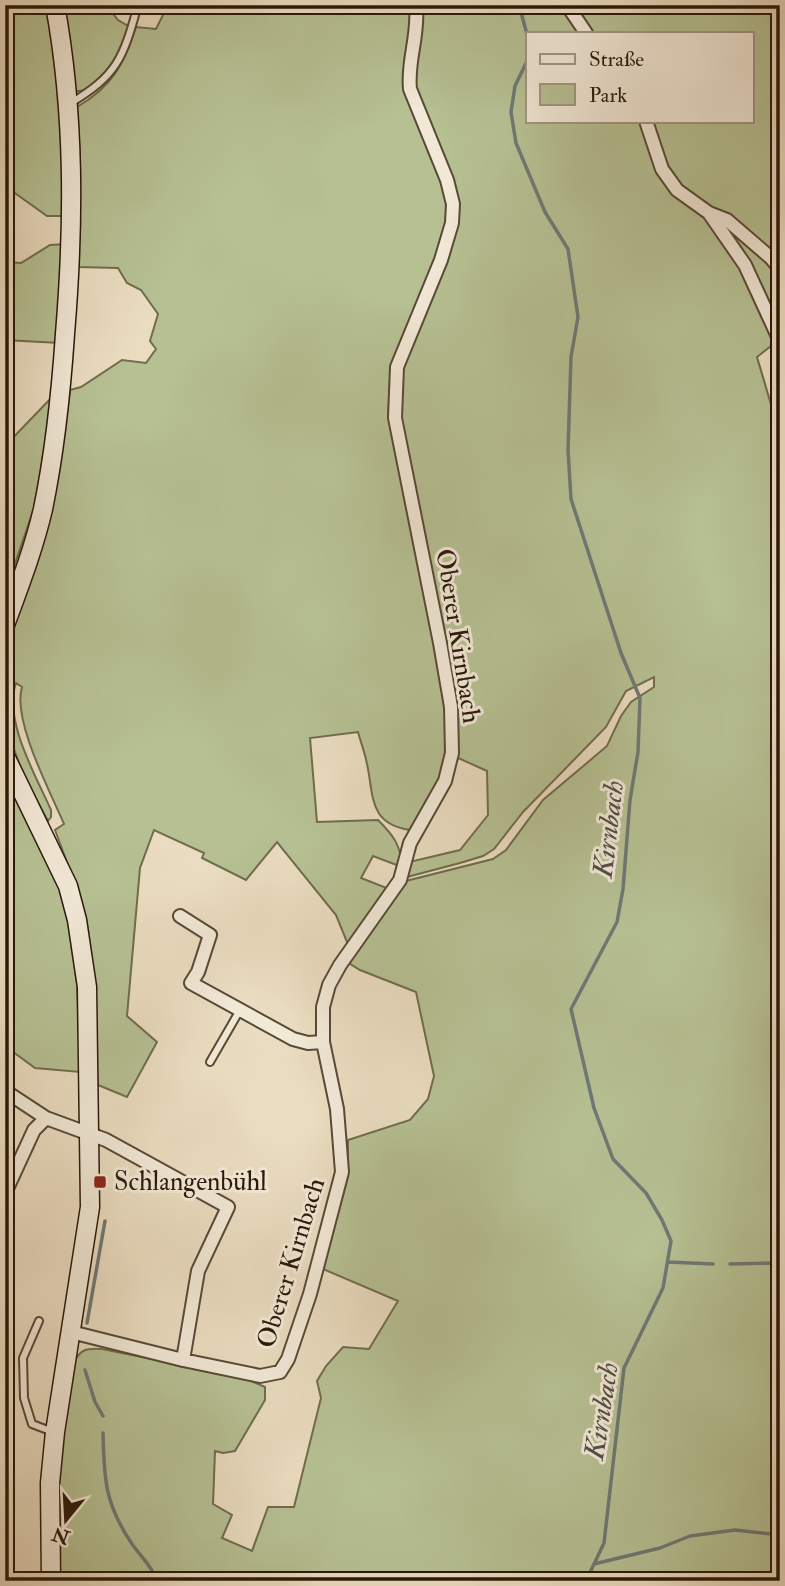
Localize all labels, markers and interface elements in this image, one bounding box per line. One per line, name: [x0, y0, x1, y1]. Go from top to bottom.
legend: [526, 32, 754, 122]
text: Straße: [589, 46, 644, 73]
text: Park: [589, 82, 627, 109]
street label: Oberer Kirnbach: [428, 547, 488, 726]
water label: Kirnbach: [585, 779, 632, 881]
place label: Schlangenbühl: [114, 1166, 267, 1198]
marker: Schlangenbühl: [92, 1174, 108, 1190]
street label: Oberer Kirnbach: [250, 1174, 332, 1352]
water label: Kirnbach: [577, 1360, 627, 1464]
north arrow: [32, 1484, 102, 1554]
text: N: [48, 1521, 74, 1550]

